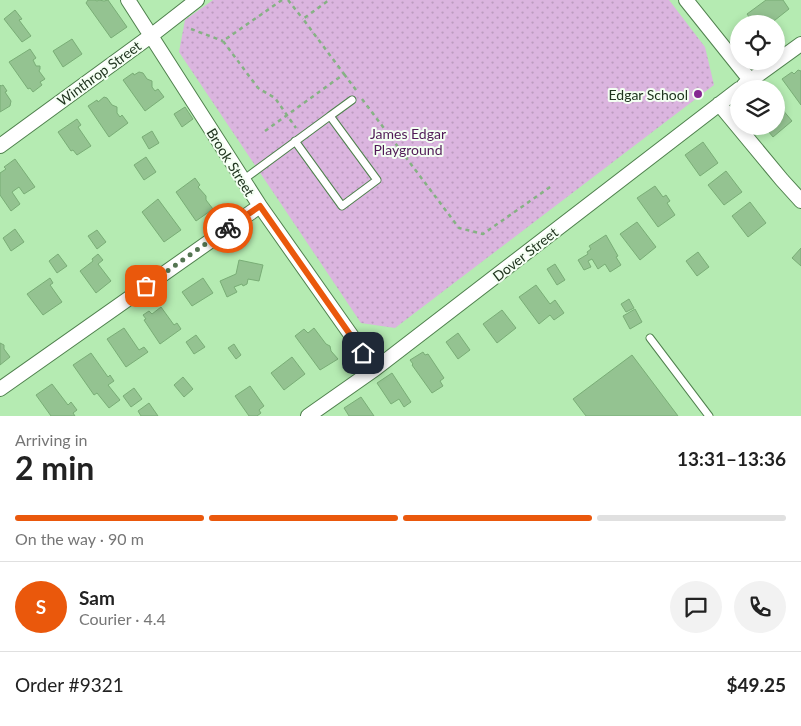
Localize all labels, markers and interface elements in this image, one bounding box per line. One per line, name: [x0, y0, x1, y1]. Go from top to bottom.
map controls: [730, 15, 785, 135]
button: locate: [730, 15, 785, 70]
street label: Winthrop Street: [54, 37, 144, 109]
button: layers: [730, 80, 785, 135]
place label: Edgar School: [609, 86, 688, 103]
marker: Edgar School: [692, 88, 704, 100]
street label: Brook Street: [203, 125, 259, 199]
park label: James Edgar Playground: [370, 125, 446, 158]
courier: [203, 203, 253, 253]
icon: bike: [214, 214, 242, 242]
street label: Dover Street: [489, 223, 561, 285]
pin: [125, 265, 167, 307]
icon: bag: [132, 272, 160, 300]
pin: [342, 332, 384, 374]
icon: home: [349, 339, 377, 367]
text: Arriving in: [15, 430, 88, 449]
text: 13:31–13:36: [677, 447, 786, 470]
text: 2 min: [15, 448, 94, 487]
text: On the way · 90 m: [15, 529, 144, 548]
button: chat: [670, 581, 722, 633]
button: phone: [734, 581, 786, 633]
text: Sam: [79, 586, 115, 609]
text: S: [36, 595, 46, 618]
text: Courier · 4.4: [79, 609, 166, 628]
text: Order #9321: [15, 673, 124, 696]
text: $49.25: [726, 673, 786, 696]

